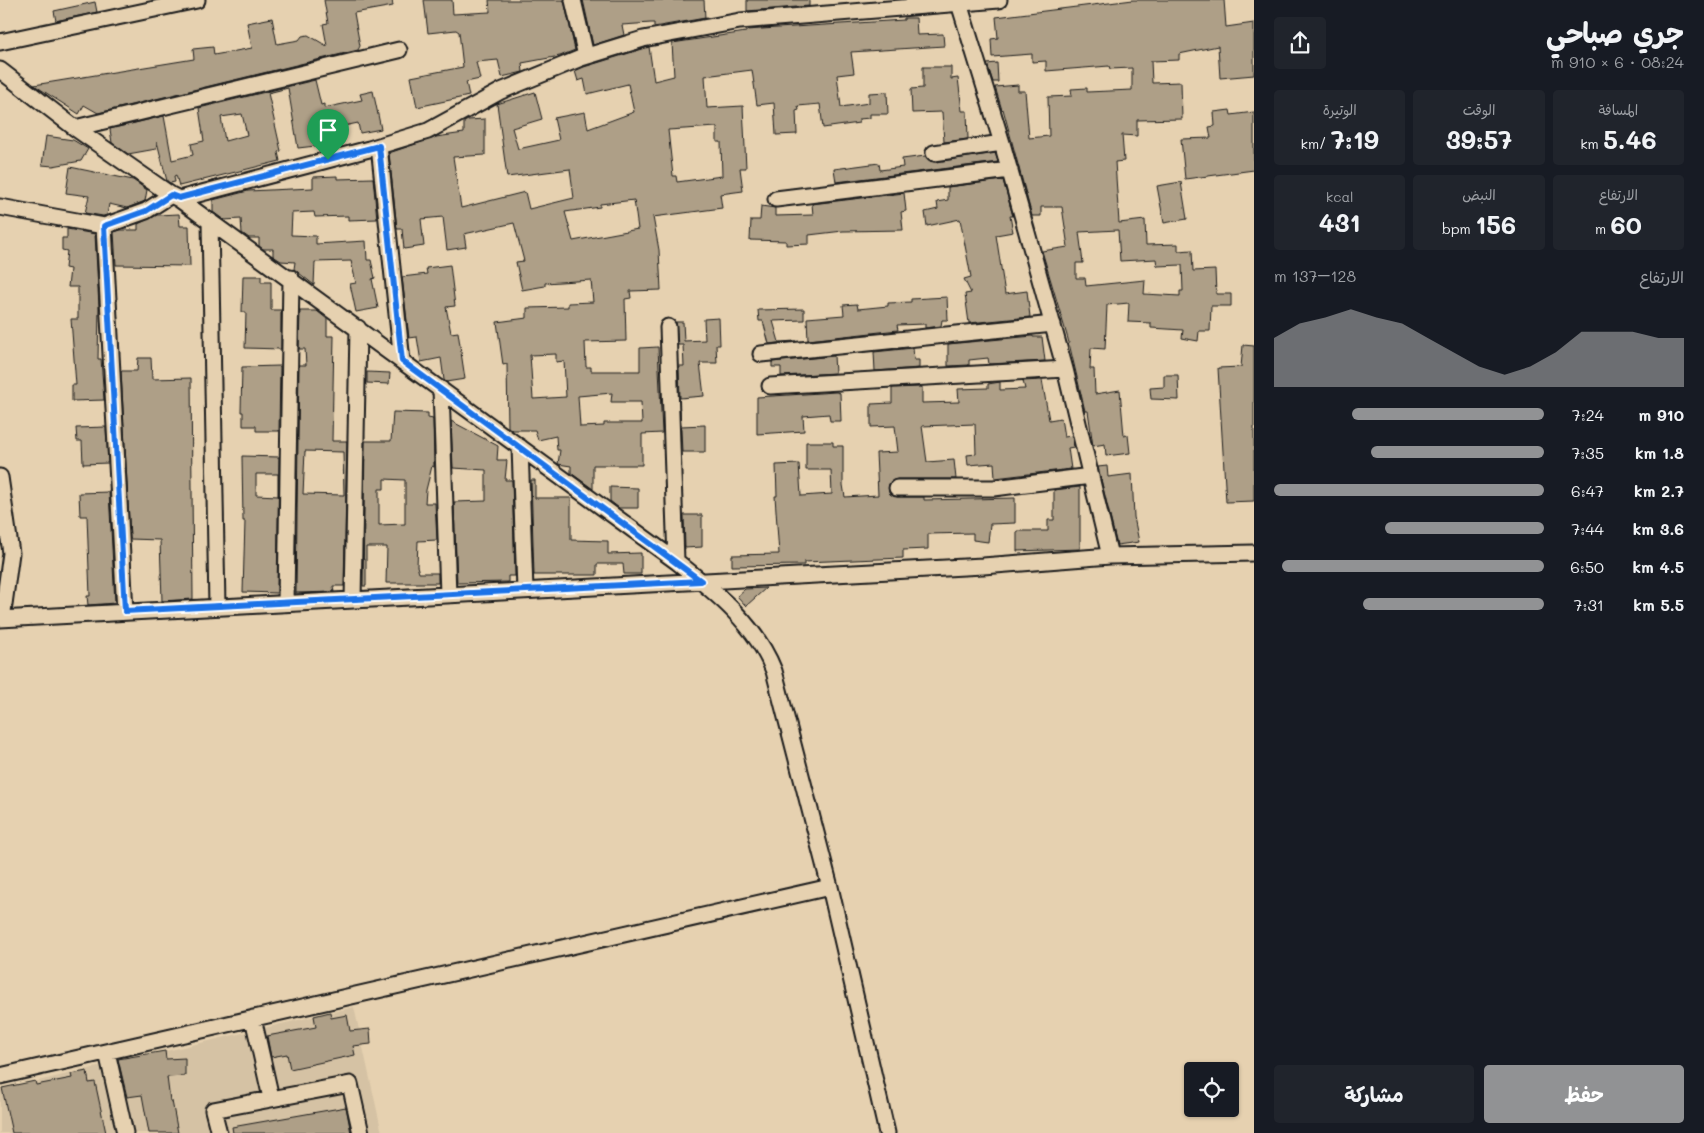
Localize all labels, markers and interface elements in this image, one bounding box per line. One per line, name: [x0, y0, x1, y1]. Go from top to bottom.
text: جري صباحي: [1546, 14, 1684, 50]
button: share: [1274, 17, 1326, 69]
text: 08:24 · 6 × 910 m: [1551, 51, 1684, 72]
text: الوتيرة: [1323, 100, 1357, 119]
text: الوقت: [1463, 100, 1495, 119]
text: المسافة: [1598, 100, 1638, 119]
pin: [307, 109, 349, 160]
icon: arrive: [314, 116, 342, 144]
text: 7:19: [1331, 123, 1379, 155]
text: 39:57: [1446, 123, 1512, 155]
text: 5.46: [1603, 123, 1657, 155]
text: /km: [1300, 134, 1331, 153]
text: km: [1580, 134, 1603, 153]
text: النبض: [1462, 185, 1496, 204]
text: الارتفاع: [1599, 185, 1638, 204]
text: kcal: [1326, 187, 1354, 206]
text: 431: [1319, 206, 1361, 238]
text: 156: [1475, 208, 1516, 240]
text: 60: [1611, 208, 1642, 240]
text: bpm: [1442, 219, 1475, 238]
text: m: [1595, 219, 1611, 238]
text: 128–137 m: [1274, 265, 1356, 286]
text: الارتفاع: [1639, 266, 1684, 287]
text: 7:24: [1572, 404, 1604, 425]
text: 910 m: [1639, 404, 1684, 425]
text: 7:35: [1571, 442, 1604, 463]
text: 1.8 km: [1635, 442, 1684, 463]
text: 6:47: [1571, 480, 1604, 501]
text: 2.7 km: [1634, 480, 1684, 501]
text: 7:44: [1571, 518, 1604, 539]
text: 3.6 km: [1633, 518, 1684, 539]
text: 6:50: [1570, 556, 1604, 577]
text: 4.5 km: [1632, 556, 1684, 577]
text: 7:31: [1574, 594, 1604, 615]
text: 5.5 km: [1633, 594, 1684, 615]
map controls: [1184, 1062, 1239, 1117]
button: locate: [1184, 1062, 1239, 1117]
button: مشاركة: [1274, 1065, 1474, 1123]
button: حفظ: [1484, 1065, 1684, 1123]

